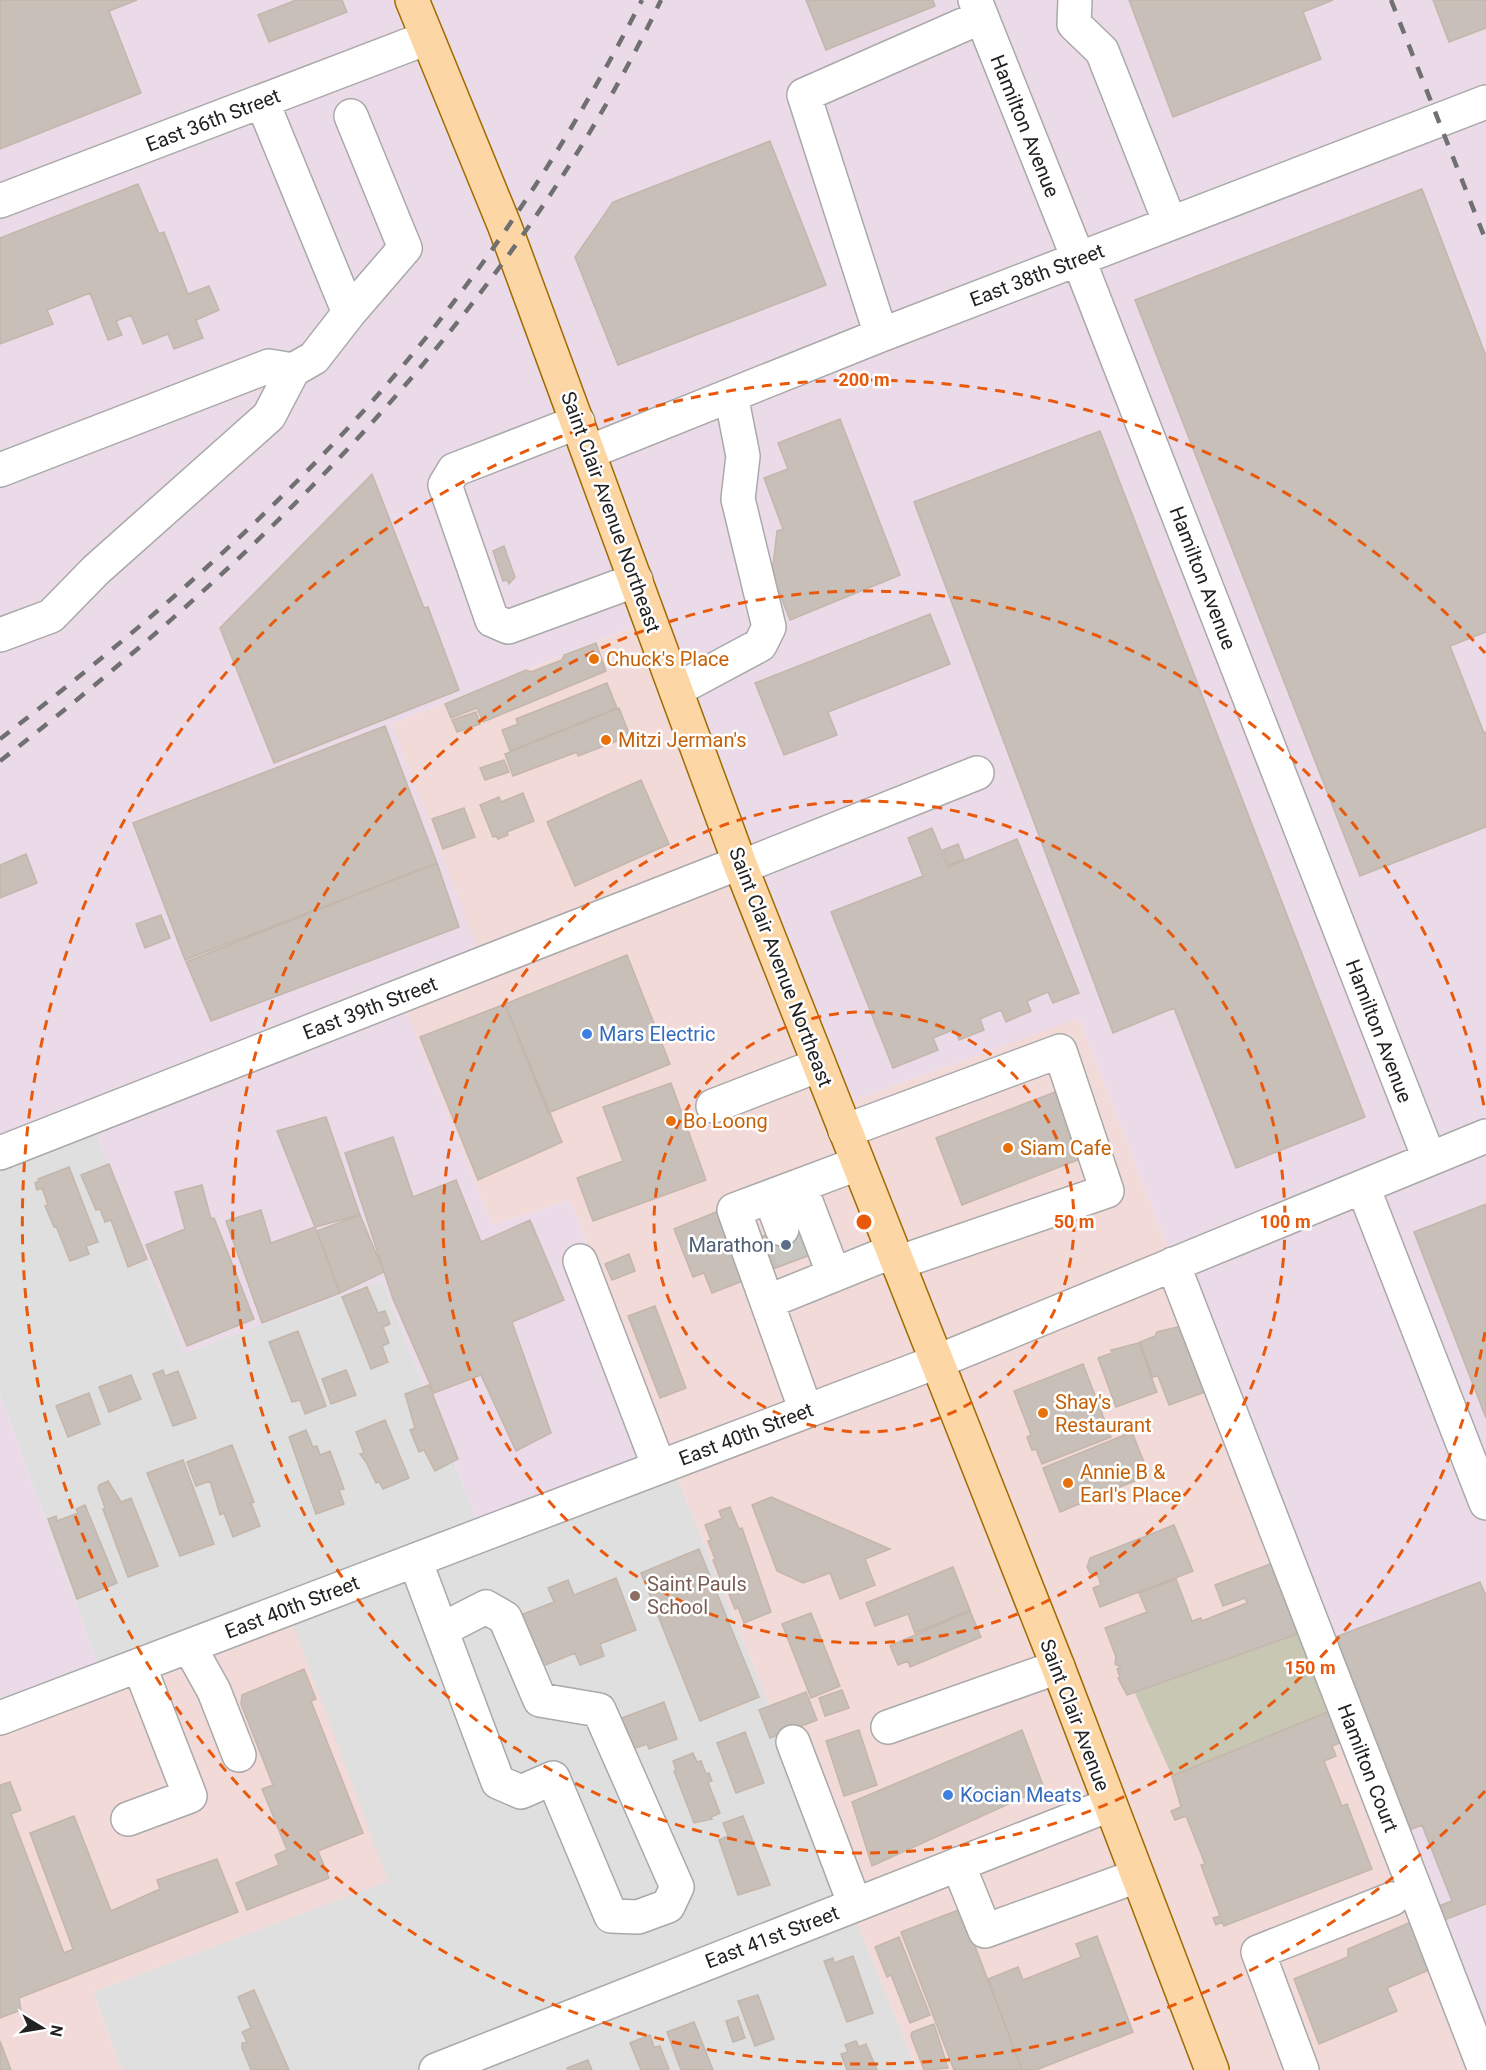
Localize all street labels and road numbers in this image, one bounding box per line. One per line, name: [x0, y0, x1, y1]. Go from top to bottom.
street label: Hamilton Avenue: [985, 51, 1065, 201]
street label: East 36th Street: [142, 83, 284, 157]
street label: East 38th Street: [966, 238, 1108, 312]
street label: Saint Clair Avenue Northeast: [556, 388, 666, 636]
street label: Hamilton Avenue: [1165, 503, 1241, 653]
street label: Saint Clair Avenue Northeast: [724, 844, 838, 1090]
street label: Hamilton Avenue: [1341, 956, 1417, 1106]
street label: East 39th Street: [299, 971, 441, 1045]
street label: East 40th Street: [675, 1397, 817, 1471]
street label: East 40th Street: [221, 1570, 363, 1644]
street label: Saint Clair Avenue: [1035, 1636, 1115, 1794]
street label: Hamilton Court: [1333, 1700, 1403, 1836]
street label: East 41st Street: [702, 1901, 842, 1973]

